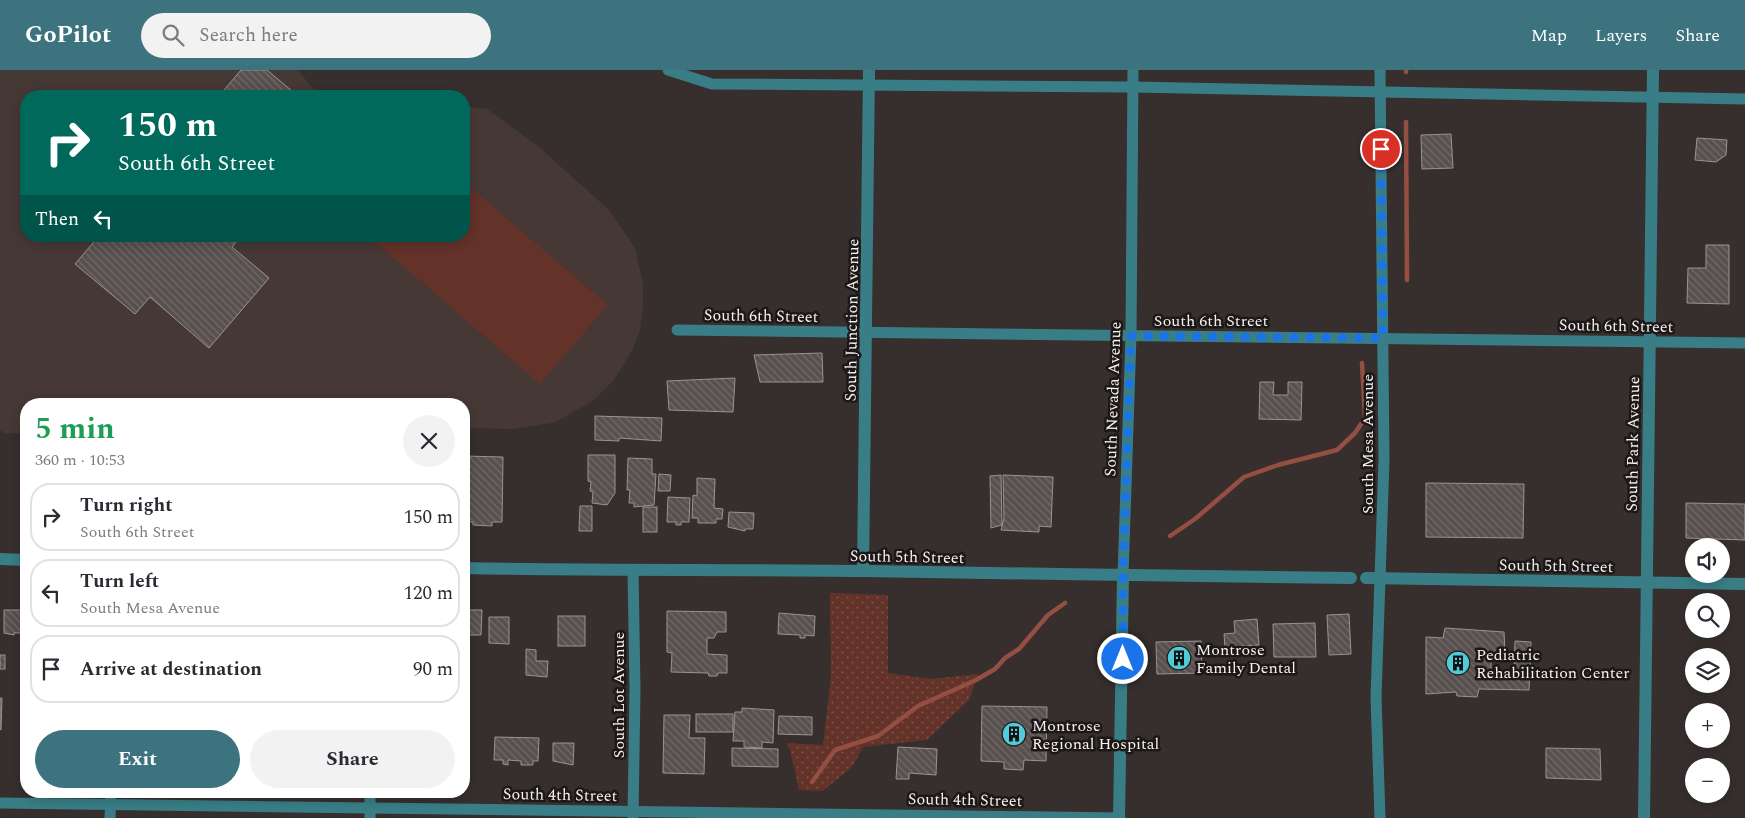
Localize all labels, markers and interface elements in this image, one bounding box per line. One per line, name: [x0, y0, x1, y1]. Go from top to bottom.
search box: [141, 13, 491, 58]
text: GoPilot: [25, 17, 111, 53]
icon: search: [159, 21, 187, 49]
text: Search here: [199, 21, 298, 50]
text: Map: [1531, 22, 1567, 49]
text: Layers: [1595, 22, 1647, 49]
text: Share: [1675, 22, 1720, 49]
text: 150 m: [118, 99, 217, 152]
icon: right: [35, 110, 100, 175]
pin: [1360, 128, 1402, 170]
icon: arrive: [1367, 135, 1395, 163]
text: South 6th Street: [118, 147, 275, 180]
text: Then: [35, 205, 79, 234]
icon: left: [89, 205, 117, 233]
street label: South Junction Avenue: [839, 238, 865, 402]
street label: South 6th Street: [704, 303, 819, 329]
street label: South 6th Street: [1154, 309, 1269, 333]
street label: South 6th Street: [1559, 313, 1674, 339]
street label: South Nevada Avenue: [1098, 321, 1128, 477]
street label: South Mesa Avenue: [1356, 374, 1380, 514]
street label: South Park Avenue: [1620, 376, 1646, 512]
text: 5 min: [35, 406, 115, 452]
button: close: [403, 415, 455, 467]
text: 360 m · 10:53: [35, 448, 125, 472]
text: Turn right: [80, 491, 173, 520]
icon: right: [37, 503, 65, 531]
text: 150 m: [403, 503, 453, 532]
text: South 6th Street: [80, 520, 194, 544]
map controls: [1685, 538, 1730, 803]
button: sound: [1685, 538, 1730, 583]
street label: South 5th Street: [850, 544, 965, 570]
street label: South 5th Street: [1499, 553, 1614, 579]
text: Turn left: [80, 567, 159, 596]
icon: left: [37, 579, 65, 607]
text: 120 m: [403, 579, 453, 608]
button: search: [1685, 593, 1730, 638]
text: South Mesa Avenue: [80, 596, 220, 620]
street label: South Lot Avenue: [607, 632, 631, 758]
position arrow: [1096, 632, 1148, 684]
place label: Montrose Family Dental: [1196, 638, 1296, 680]
place label: Pediatric Rehabilitation Center: [1476, 643, 1630, 685]
building icon: Montrose Family Dental: [1166, 645, 1192, 671]
button: layers: [1685, 648, 1730, 693]
building icon: Pediatric Rehabilitation Center: [1445, 650, 1471, 676]
icon: arrive: [37, 655, 65, 683]
text: Arrive at destination: [80, 655, 262, 684]
text: 90 m: [413, 655, 453, 684]
button: +: [1685, 703, 1730, 748]
place label: Montrose Regional Hospital: [1032, 714, 1159, 756]
building icon: Montrose Regional Hospital: [1001, 721, 1027, 747]
button: Exit: [35, 730, 240, 788]
button: Share: [250, 730, 455, 788]
button: −: [1685, 758, 1730, 803]
street label: South 4th Street: [503, 782, 618, 808]
street label: South 4th Street: [908, 787, 1023, 813]

